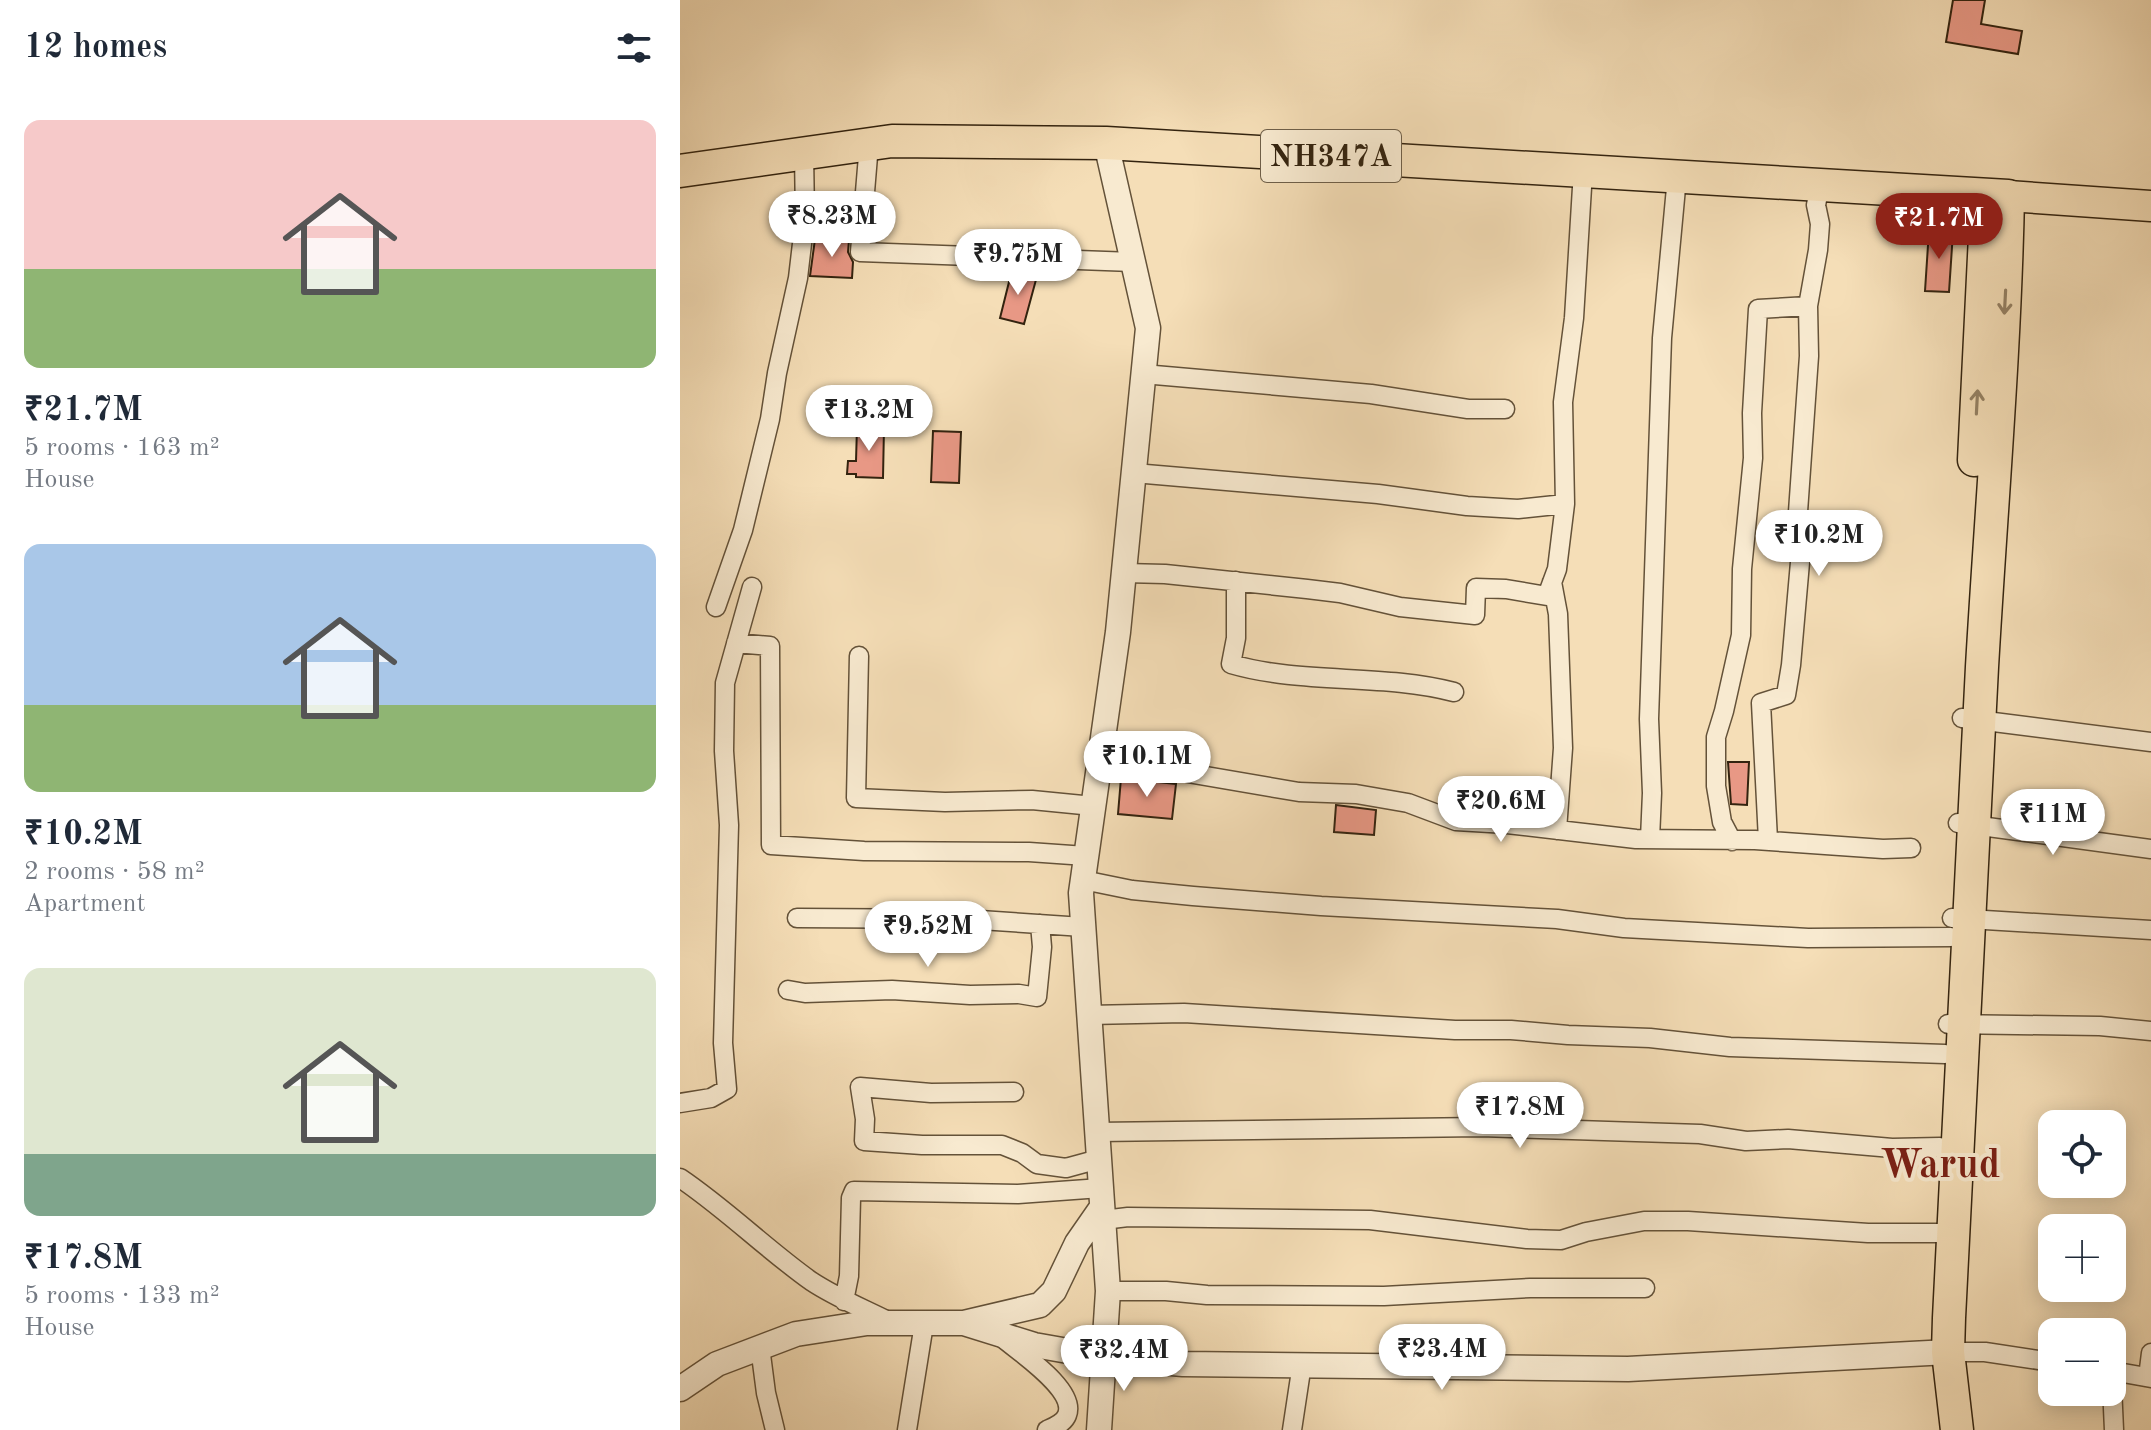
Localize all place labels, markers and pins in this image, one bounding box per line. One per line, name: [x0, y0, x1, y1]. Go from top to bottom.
pin: ₹8.23M: [767, 191, 897, 259]
pin: ₹21.7M: [1874, 193, 2004, 261]
pin: ₹9.75M: [953, 229, 1083, 297]
pin: ₹13.2M: [804, 385, 934, 453]
pin: ₹10.2M: [1754, 510, 1884, 578]
pin: ₹10.1M: [1082, 731, 1212, 799]
pin: ₹20.6M: [1436, 776, 1566, 844]
pin: ₹11M: [2006, 789, 2100, 857]
pin: ₹9.52M: [863, 901, 993, 969]
pin: ₹17.8M: [1455, 1082, 1585, 1150]
pin: ₹23.4M: [1377, 1324, 1507, 1392]
pin: ₹32.4M: [1059, 1325, 1189, 1393]

